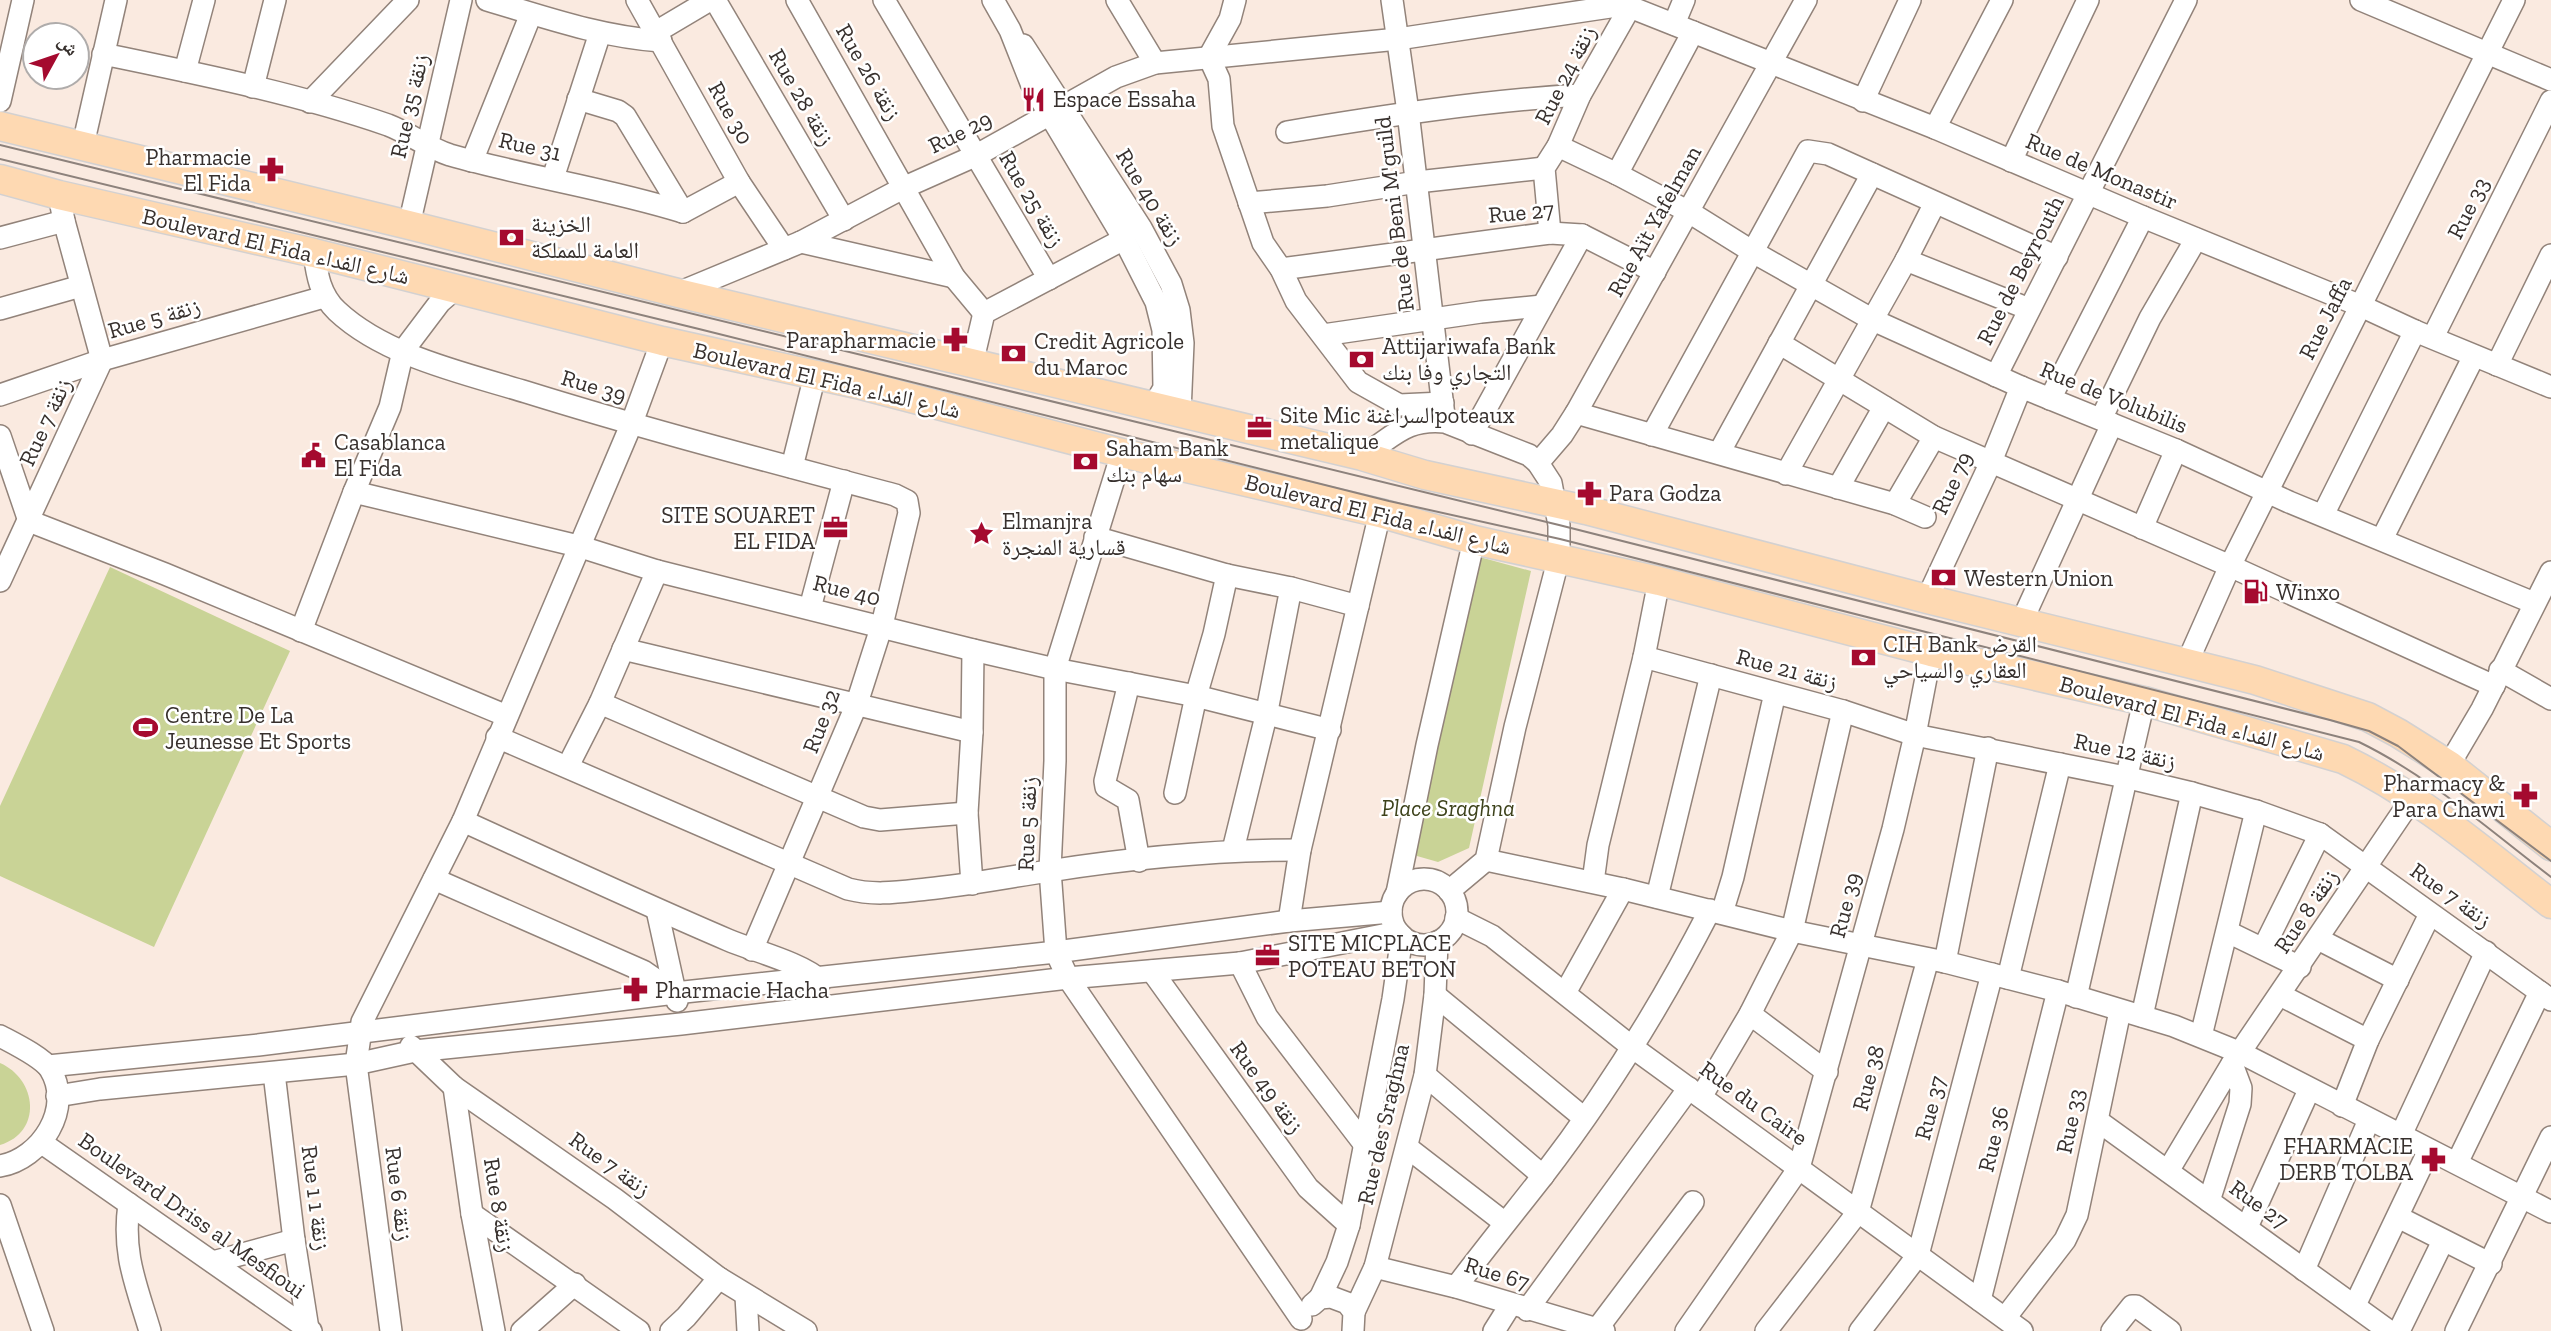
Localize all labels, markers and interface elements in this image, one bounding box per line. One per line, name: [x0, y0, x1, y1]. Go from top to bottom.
street label: Rue 26 زنقة: [830, 19, 908, 125]
north arrow: [21, 21, 91, 91]
street label: Rue 24 زنقة: [1528, 21, 1602, 129]
text: ش: [53, 30, 84, 61]
street label: Rue 28 زنقة: [763, 44, 841, 150]
street label: Rue 35 زنقة: [383, 51, 435, 161]
street label: Rue 30: [702, 77, 760, 149]
restaurant icon: Espace Essaha: [1019, 85, 1047, 113]
place label: Espace Essaha: [1053, 85, 1196, 113]
street label: Rue 29: [924, 105, 996, 159]
street label: Rue de Beni M'guild: [1368, 114, 1420, 313]
street label: Rue 31: [496, 125, 564, 167]
street label: Rue de Monastir: [2022, 126, 2182, 216]
street label: Rue Aït Yafelman: [1601, 140, 1707, 302]
place label: Pharmacie El Fida: [145, 143, 251, 197]
street label: Rue 40 زنقة: [1110, 143, 1190, 251]
street label: Rue 25 زنقة: [993, 146, 1071, 252]
pharmacy icon: Pharmacie El Fida: [257, 156, 285, 184]
street label: Rue 33: [2441, 172, 2495, 244]
street label: Rue de Beyrouth: [1970, 191, 2070, 349]
street label: Rue 27: [1487, 195, 1555, 229]
street label: Boulevard El Fida شارع الفداء: [140, 202, 412, 291]
place label: الخزينة العامة للمملكة: [531, 210, 639, 264]
bank icon: الخزينة العامة للمملكة: [497, 223, 525, 251]
street label: Rue Jaffa: [2292, 272, 2358, 364]
street label: Rue 5 زنقة: [105, 292, 203, 344]
place label: Parapharmacie: [786, 326, 936, 354]
pharmacy icon: Parapharmacie: [942, 326, 970, 354]
place label: Credit Agricole du Maroc: [1034, 327, 1184, 381]
place label: Attijariwafa Bank التجاري وفا بنك: [1382, 332, 1555, 391]
street label: Boulevard El Fida شارع الفداء: [691, 336, 963, 425]
bank icon: Credit Agricole du Maroc: [1000, 340, 1028, 368]
bank icon: Attijariwafa Bank التجاري وفا بنك: [1348, 345, 1376, 373]
street label: Rue de Volubilis: [2036, 355, 2192, 439]
street label: Rue 39: [558, 363, 630, 409]
street label: Rue 7 زنقة: [13, 374, 77, 470]
place label: Site Mic السراغنةpoteaux metalique: [1280, 401, 1515, 455]
office icon: Site Mic السراغنةpoteaux metalique: [1246, 414, 1274, 442]
place label: Casablanca El Fida: [334, 428, 446, 482]
place label: Saham Bank سهام بنك: [1106, 434, 1229, 490]
public building icon: Casablanca El Fida: [300, 441, 328, 469]
bank icon: Saham Bank سهام بنك: [1072, 447, 1100, 475]
street label: Rue 79: [1925, 447, 1979, 519]
street label: Boulevard El Fida شارع الفداء: [1242, 467, 1514, 562]
pharmacy icon: Para Godza: [1575, 479, 1603, 507]
place label: Para Godza: [1609, 479, 1721, 507]
place label: SITE SOUARET EL FIDA: [661, 501, 816, 555]
place label: Elmanjra قسارية المنجرة: [1002, 507, 1126, 561]
office icon: SITE SOUARET EL FIDA: [821, 514, 849, 542]
place icon: Elmanjra قسارية المنجرة: [968, 520, 996, 548]
bank icon: Western Union: [1930, 564, 1958, 592]
place label: Western Union: [1964, 564, 2113, 592]
street label: Rue 40: [810, 568, 884, 612]
fuel station icon: Winxo: [2242, 578, 2270, 606]
place label: Winxo: [2276, 578, 2340, 606]
place label: CIH Bank القرض العقاري والسياحي: [1883, 630, 2037, 689]
street label: Rue 21 زنقة: [1733, 642, 1841, 696]
bank icon: CIH Bank القرض العقاري والسياحي: [1849, 643, 1877, 671]
street label: Boulevard El Fida شارع الفداء: [2056, 669, 2328, 768]
street label: Rue 32: [796, 685, 846, 757]
place label: Centre De La Jeunesse Et Sports: [165, 701, 351, 755]
sports icon: Centre De La Jeunesse Et Sports: [131, 714, 159, 742]
street label: Rue 12 زنقة: [2071, 727, 2179, 775]
place label: Pharmacy & Para Chawi: [2383, 769, 2505, 823]
street label: Rue 5 زنقة: [1011, 776, 1043, 872]
pharmacy icon: Pharmacy & Para Chawi: [2511, 782, 2539, 810]
park label: Place Sraghna: [1381, 794, 1515, 822]
street label: Rue 7 زنقة: [2405, 856, 2497, 934]
street label: Rue 8 زنقة: [2268, 864, 2344, 958]
street label: Rue 39: [1823, 869, 1867, 941]
place label: SITE MICPLACE POTEAU BETON: [1288, 929, 1456, 983]
office icon: SITE MICPLACE POTEAU BETON: [1254, 942, 1282, 970]
pharmacy icon: Pharmacie Hacha: [621, 976, 649, 1004]
place label: Pharmacie Hacha: [655, 976, 829, 1004]
street label: Rue 49 زنقة: [1224, 1035, 1310, 1139]
street label: Rue des Sraghna: [1351, 1041, 1415, 1207]
street label: Rue 38: [1846, 1042, 1890, 1114]
street label: Rue du Caire: [1694, 1054, 1814, 1152]
street label: Rue 37: [1908, 1073, 1952, 1143]
street label: Rue 33: [2049, 1086, 2091, 1156]
street label: Rue 36: [1971, 1103, 2015, 1175]
street label: Rue 7 زنقة: [564, 1125, 656, 1203]
street label: Boulevard Driss al Mesfioui: [73, 1126, 311, 1304]
place label: FHARMACIE DERB TOLBA: [2279, 1132, 2414, 1186]
street label: Rue 1 زنقة 1: [296, 1144, 336, 1252]
street label: Rue 6 زنقة: [379, 1145, 419, 1243]
pharmacy icon: FHARMACIE DERB TOLBA: [2419, 1145, 2447, 1173]
street label: Rue 8 زنقة: [478, 1156, 520, 1254]
street label: Rue 27: [2224, 1173, 2294, 1235]
street label: Rue 67: [1461, 1250, 1533, 1296]

